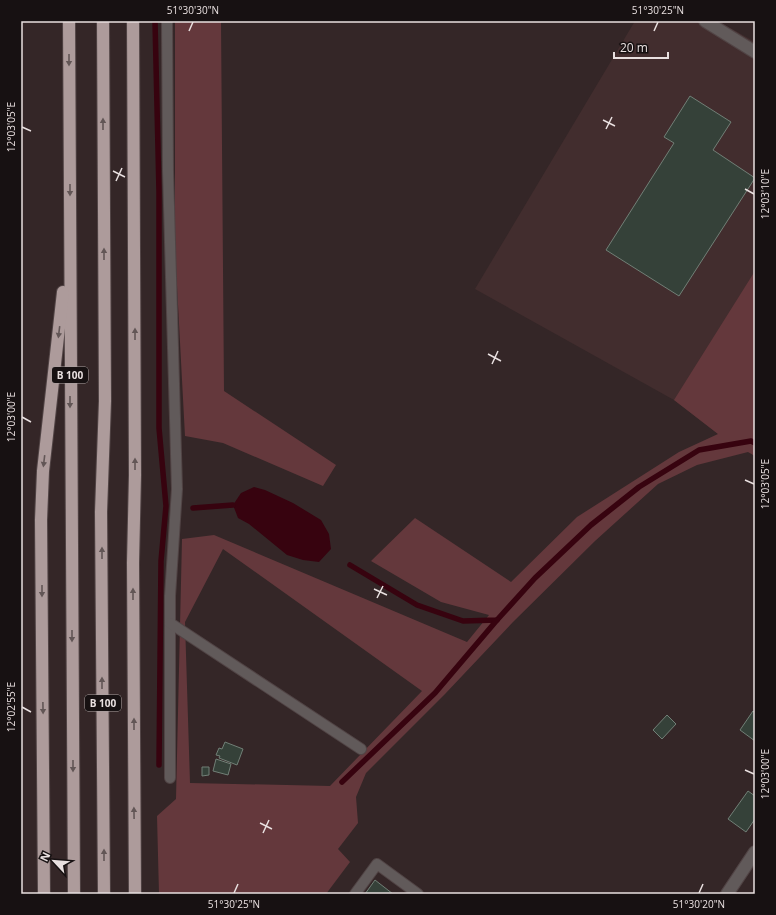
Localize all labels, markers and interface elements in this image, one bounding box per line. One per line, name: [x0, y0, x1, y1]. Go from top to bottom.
text: 51°30'30"N: [167, 3, 219, 17]
text: 51°30'25"N: [632, 3, 684, 17]
scale bar: [614, 34, 668, 60]
text: 20 m: [620, 39, 648, 56]
one-way arrow: [66, 54, 72, 67]
text: 12°03'05"E: [4, 102, 18, 152]
one-way arrow: [100, 117, 106, 130]
text: 12°03'10"E: [758, 169, 772, 219]
one-way arrow: [66, 184, 73, 196]
one-way arrow: [101, 247, 107, 260]
one-way arrow: [56, 326, 62, 338]
one-way arrow: [132, 327, 138, 340]
road number: B 100: [52, 367, 88, 383]
text: 12°03'00"E: [4, 392, 18, 442]
one-way arrow: [67, 396, 74, 408]
one-way arrow: [41, 455, 47, 467]
one-way arrow: [132, 457, 138, 470]
text: 12°03'05"E: [758, 459, 772, 509]
one-way arrow: [99, 546, 105, 559]
one-way arrow: [39, 585, 45, 598]
one-way arrow: [130, 587, 136, 600]
one-way arrow: [69, 630, 75, 643]
one-way arrow: [99, 677, 106, 689]
text: 12°02'55"E: [4, 682, 18, 732]
road number: B 100: [85, 695, 121, 711]
one-way arrow: [39, 702, 46, 714]
one-way arrow: [131, 717, 137, 730]
text: 12°03'00"E: [758, 749, 772, 799]
one-way arrow: [70, 760, 76, 773]
one-way arrow: [131, 806, 137, 819]
north arrow: [34, 841, 74, 881]
one-way arrow: [101, 848, 107, 861]
text: N: [36, 849, 53, 864]
text: 51°30'25"N: [208, 897, 260, 911]
text: 51°30'20"N: [673, 897, 725, 911]

